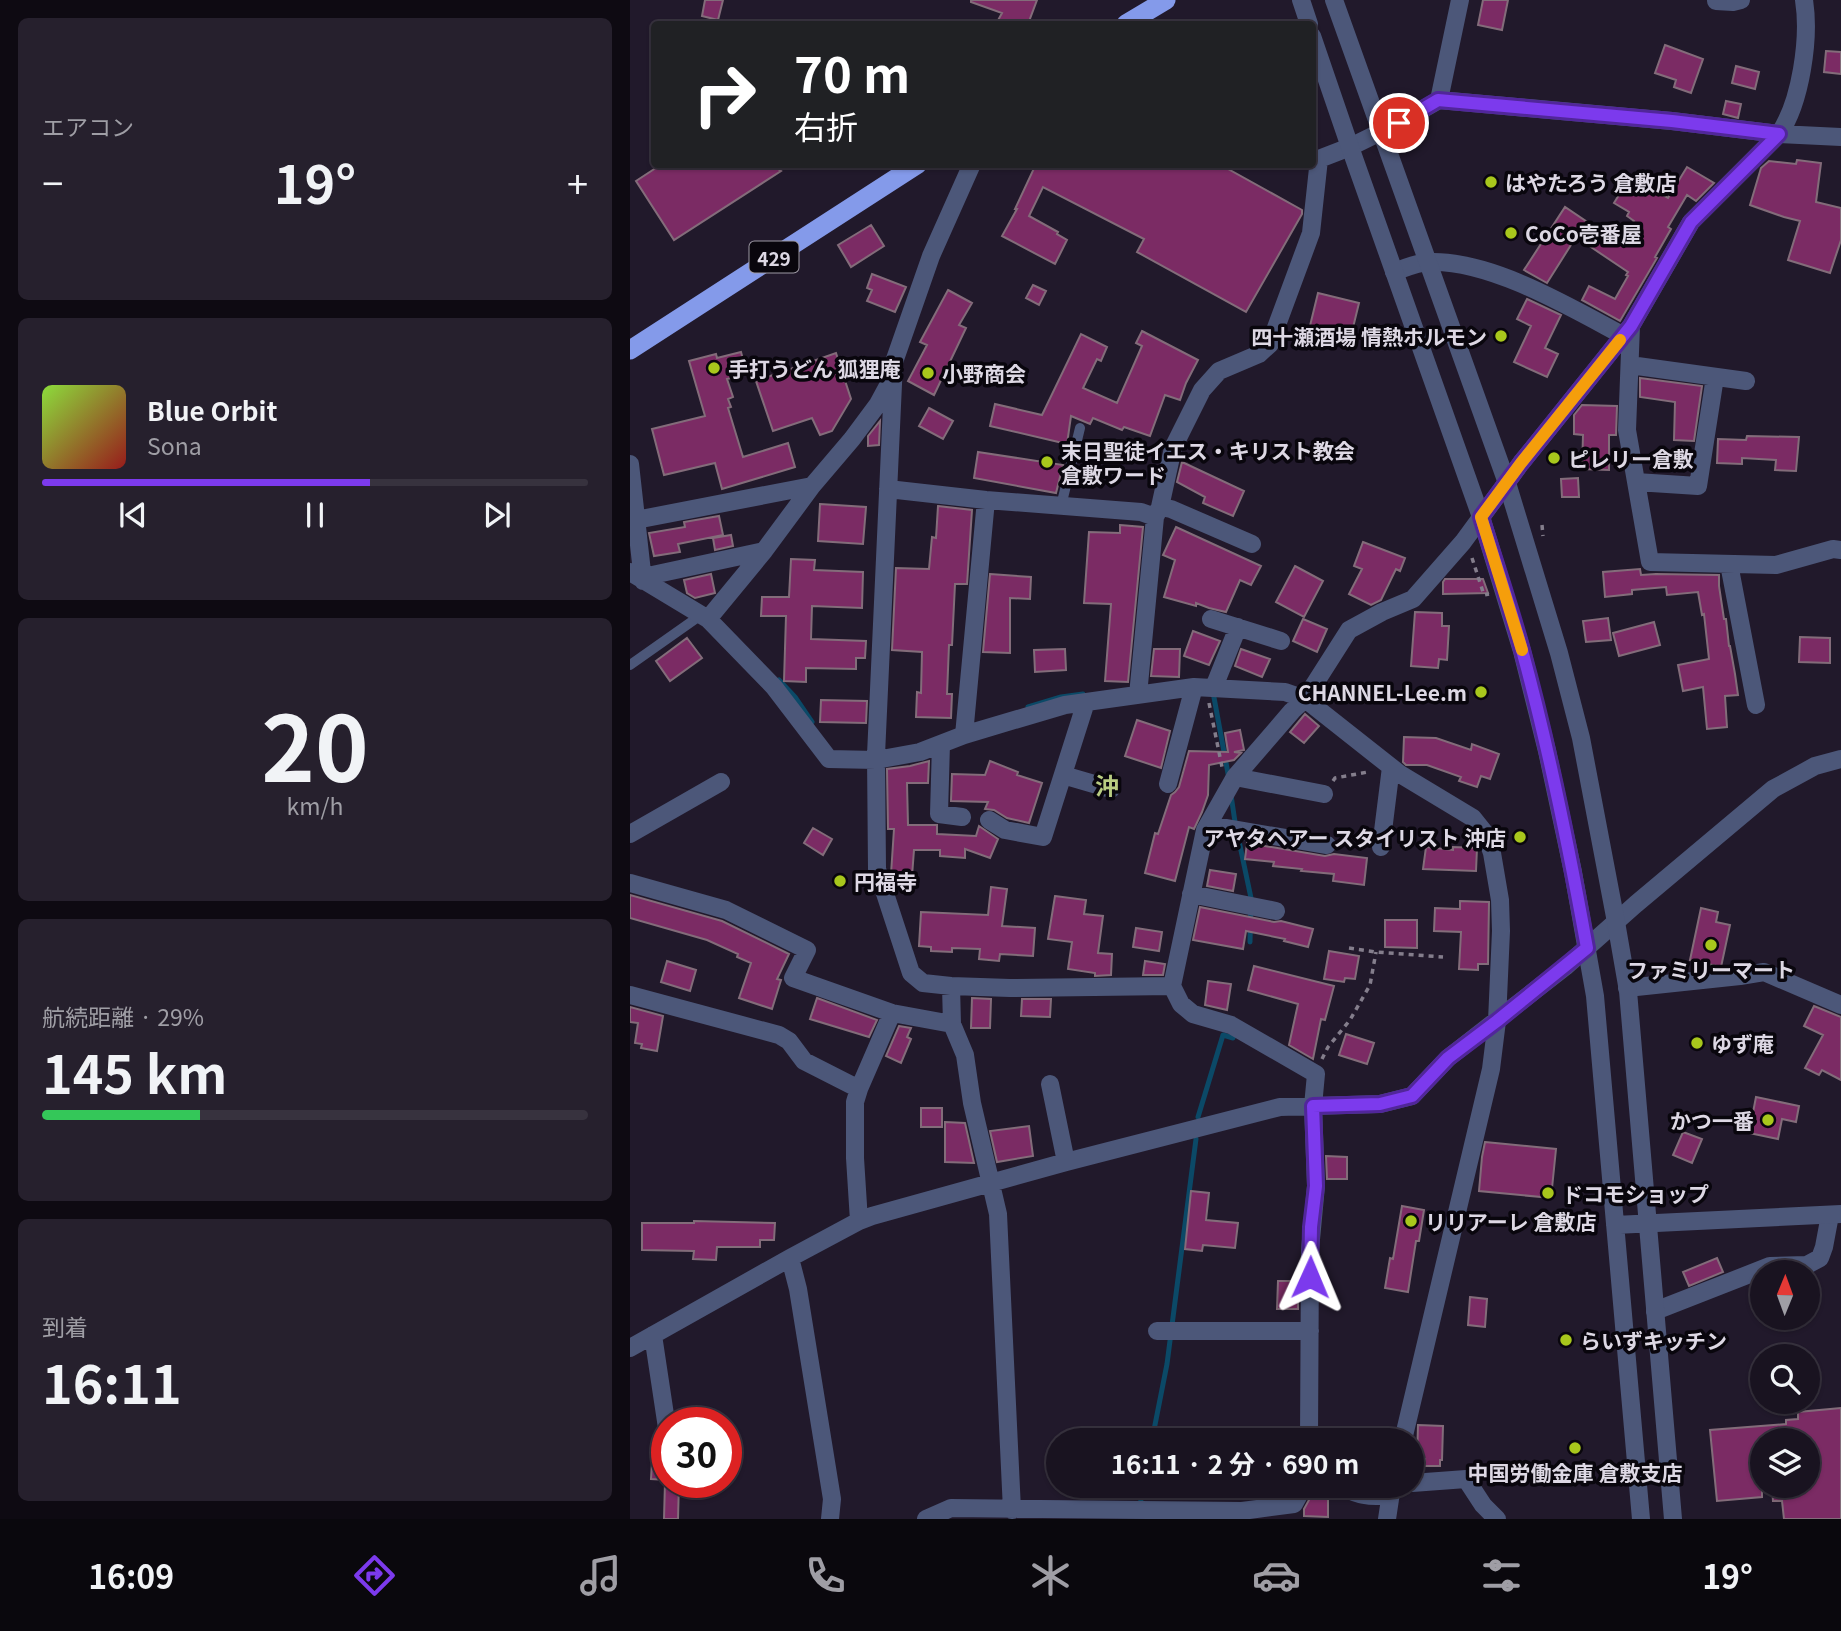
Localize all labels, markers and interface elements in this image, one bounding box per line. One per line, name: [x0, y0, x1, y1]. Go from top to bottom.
text: 70 m: [794, 36, 910, 107]
icon: right: [679, 49, 770, 140]
pin: [1369, 93, 1429, 153]
text: 右折: [794, 102, 858, 148]
icon: arrive: [1380, 104, 1418, 142]
text: エアコン: [42, 109, 134, 143]
text: 19°: [274, 144, 356, 219]
text: −: [42, 154, 63, 209]
text: +: [567, 154, 588, 209]
place label: はやたろう 倉敷店: [1505, 167, 1677, 197]
marker: はやたろう 倉敷店: [1483, 174, 1499, 190]
place label: CoCo壱番屋: [1525, 218, 1642, 248]
marker: CoCo壱番屋: [1503, 225, 1519, 241]
road number: 429: [750, 242, 798, 272]
place label: 四十瀬酒場 情熱ホルモン: [1251, 321, 1487, 351]
marker: 四十瀬酒場 情熱ホルモン: [1493, 328, 1509, 344]
place label: 手打うどん 狐狸庵: [728, 353, 901, 383]
place label: 小野商会: [942, 358, 1026, 388]
marker: 手打うどん 狐狸庵: [706, 360, 722, 376]
marker: 小野商会: [920, 365, 936, 381]
text: Blue Orbit: [147, 391, 277, 428]
text: Sona: [147, 428, 202, 462]
place label: 末日聖徒イエス・キリスト教会 倉敷ワード: [1061, 435, 1355, 489]
place label: ピレリー倉敷: [1568, 443, 1694, 473]
marker: ピレリー倉敷: [1546, 450, 1562, 466]
marker: 末日聖徒イエス・キリスト教会 倉敷ワード: [1039, 454, 1055, 470]
icon: previous: [114, 496, 152, 534]
icon: pause: [296, 496, 334, 534]
icon: next: [478, 496, 516, 534]
text: 20: [261, 676, 369, 808]
place label: CHANNEL-Lee.m: [1298, 677, 1467, 707]
marker: CHANNEL-Lee.m: [1473, 684, 1489, 700]
district label: 沖: [1095, 767, 1119, 802]
text: km/h: [287, 788, 343, 822]
place label: アヤタヘアー スタイリスト 沖店: [1204, 822, 1506, 852]
marker: アヤタヘアー スタイリスト 沖店: [1512, 829, 1528, 845]
place label: 円福寺: [854, 866, 917, 896]
marker: 円福寺: [832, 873, 848, 889]
marker: ファミリーマート: [1703, 937, 1719, 953]
place label: ファミリーマート: [1627, 954, 1795, 984]
text: 航続距離 · 29%: [42, 999, 204, 1033]
place label: ゆず庵: [1711, 1028, 1774, 1058]
text: 145 km: [42, 1034, 227, 1109]
marker: ゆず庵: [1689, 1035, 1705, 1051]
place label: かつ一番: [1670, 1105, 1754, 1135]
marker: かつ一番: [1760, 1112, 1776, 1128]
place label: ドコモショップ: [1562, 1178, 1709, 1208]
marker: ドコモショップ: [1540, 1185, 1556, 1201]
place label: リリアーレ 倉敷店: [1425, 1206, 1597, 1236]
marker: リリアーレ 倉敷店: [1403, 1213, 1419, 1229]
position arrow: [1273, 1240, 1347, 1314]
north arrow: [1750, 1260, 1820, 1330]
map controls: [1750, 1260, 1820, 1498]
text: 到着: [42, 1309, 88, 1343]
place label: らいずキッチン: [1580, 1325, 1727, 1355]
marker: らいずキッチン: [1558, 1332, 1574, 1348]
text: 16:11: [42, 1344, 182, 1419]
button: search: [1750, 1344, 1820, 1414]
speed limit sign: 30: [651, 1407, 742, 1498]
button: layers: [1750, 1428, 1820, 1498]
marker: 中国労働金庫 倉敷支店: [1567, 1440, 1583, 1456]
text: 16:11 · 2 分 · 690 m: [1111, 1444, 1359, 1481]
place label: 中国労働金庫 倉敷支店: [1468, 1457, 1682, 1487]
icon: directions: [350, 1551, 399, 1600]
icon: music: [576, 1551, 625, 1600]
icon: phone: [801, 1551, 850, 1600]
icon: climate: [1026, 1551, 1075, 1600]
icon: car: [1252, 1551, 1301, 1600]
icon: filters: [1477, 1551, 1526, 1600]
text: 16:09: [88, 1552, 174, 1598]
text: 19°: [1702, 1552, 1753, 1598]

